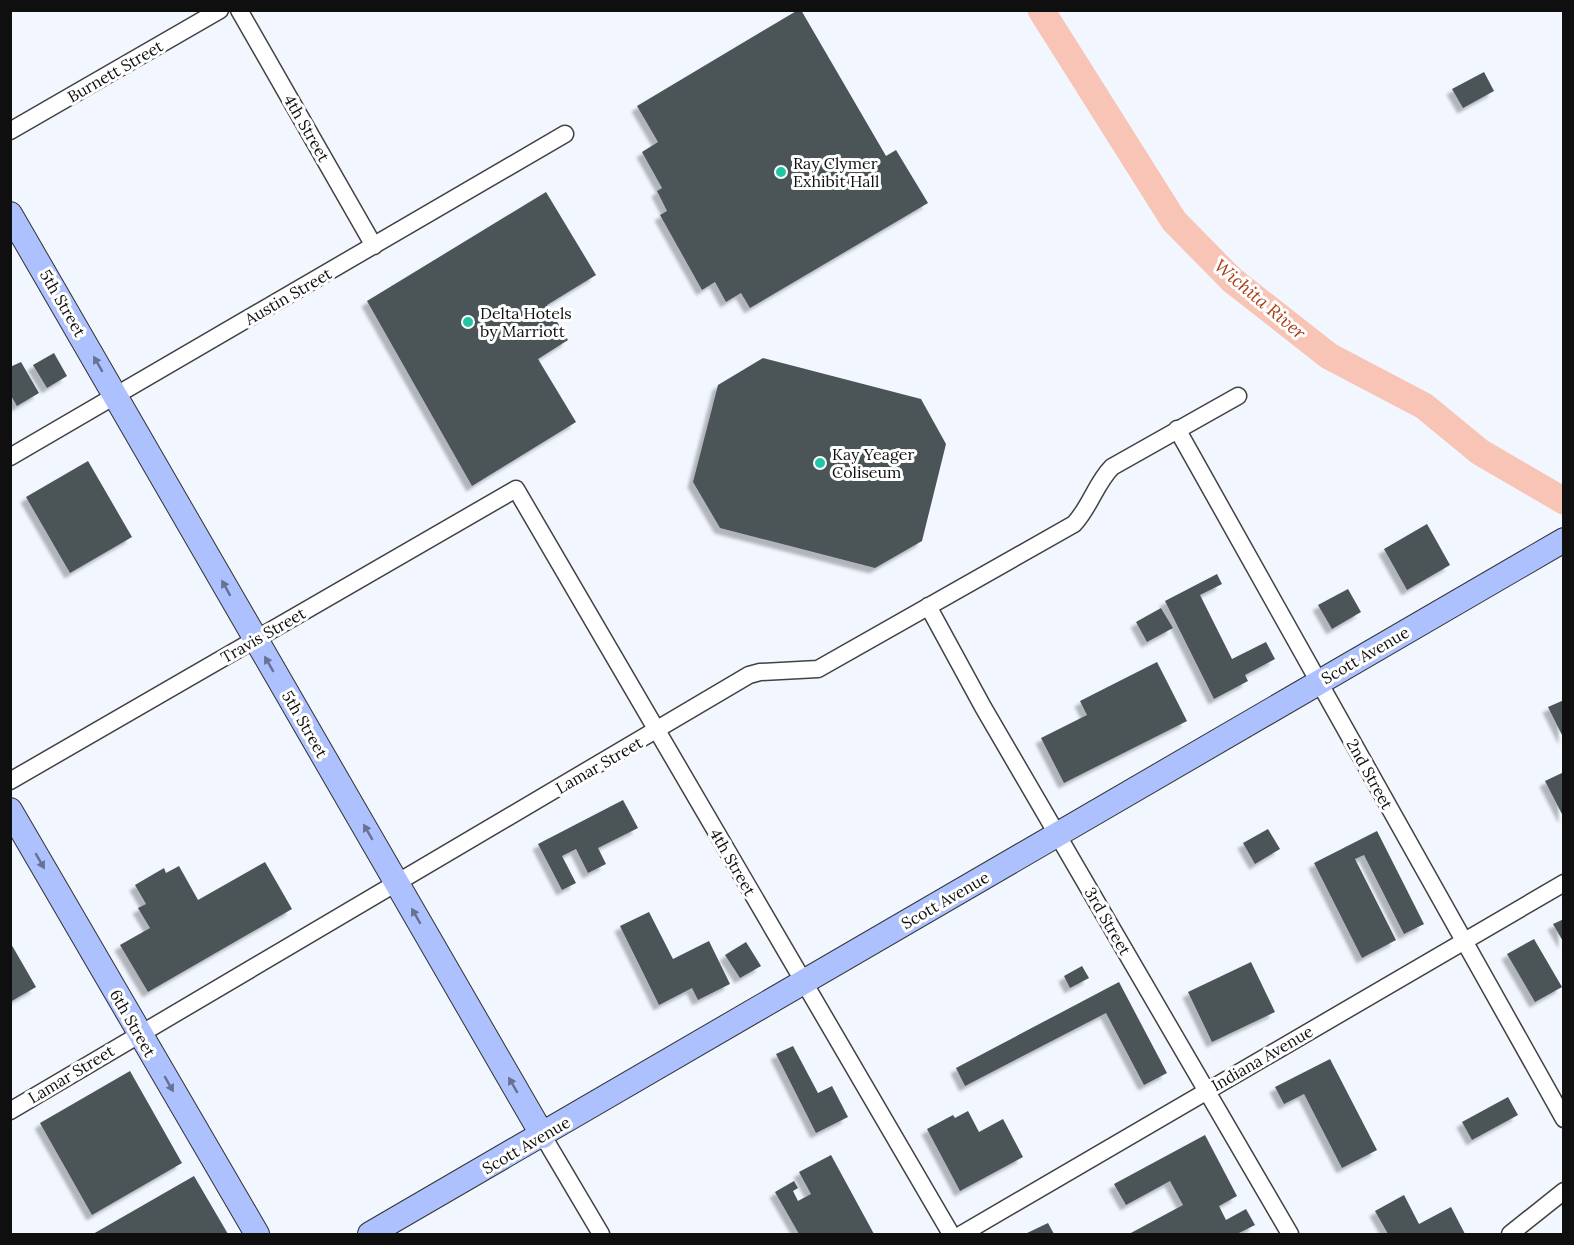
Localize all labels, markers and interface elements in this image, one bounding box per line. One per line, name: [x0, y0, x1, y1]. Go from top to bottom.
street label: Burnett Street: [64, 35, 167, 106]
street label: 4th Street: [280, 91, 335, 166]
place label: Ray Clymer Exhibit Hall: [793, 153, 879, 191]
marker: Ray Clymer Exhibit Hall: [774, 165, 788, 179]
water label: Wichita River: [1209, 254, 1311, 345]
street label: Austin Street: [240, 263, 336, 329]
street label: 5th Street: [36, 266, 91, 341]
place label: Delta Hotels by Marriott: [480, 303, 572, 341]
marker: Delta Hotels by Marriott: [461, 315, 475, 329]
one-way arrow: [93, 356, 104, 372]
place label: Kay Yeager Coliseum: [832, 444, 914, 482]
marker: Kay Yeager Coliseum: [813, 456, 827, 470]
one-way arrow: [221, 580, 232, 596]
street label: Travis Street: [217, 602, 310, 667]
street label: Scott Avenue: [1318, 622, 1413, 688]
one-way arrow: [264, 656, 275, 672]
street label: 5th Street: [278, 687, 333, 762]
street label: Lamar Street: [552, 732, 647, 798]
street label: 2nd Street: [1342, 735, 1398, 813]
one-way arrow: [362, 824, 373, 840]
street label: 4th Street: [706, 825, 761, 900]
one-way arrow: [34, 853, 45, 869]
street label: Scott Avenue: [898, 867, 993, 933]
street label: 3rd Street: [1081, 884, 1136, 959]
one-way arrow: [411, 908, 422, 924]
street label: 6th Street: [106, 986, 161, 1061]
street label: Indiana Avenue: [1208, 1021, 1317, 1095]
street label: Lamar Street: [24, 1040, 118, 1108]
one-way arrow: [163, 1076, 174, 1092]
one-way arrow: [508, 1077, 519, 1093]
street label: Scott Avenue: [479, 1112, 574, 1178]

